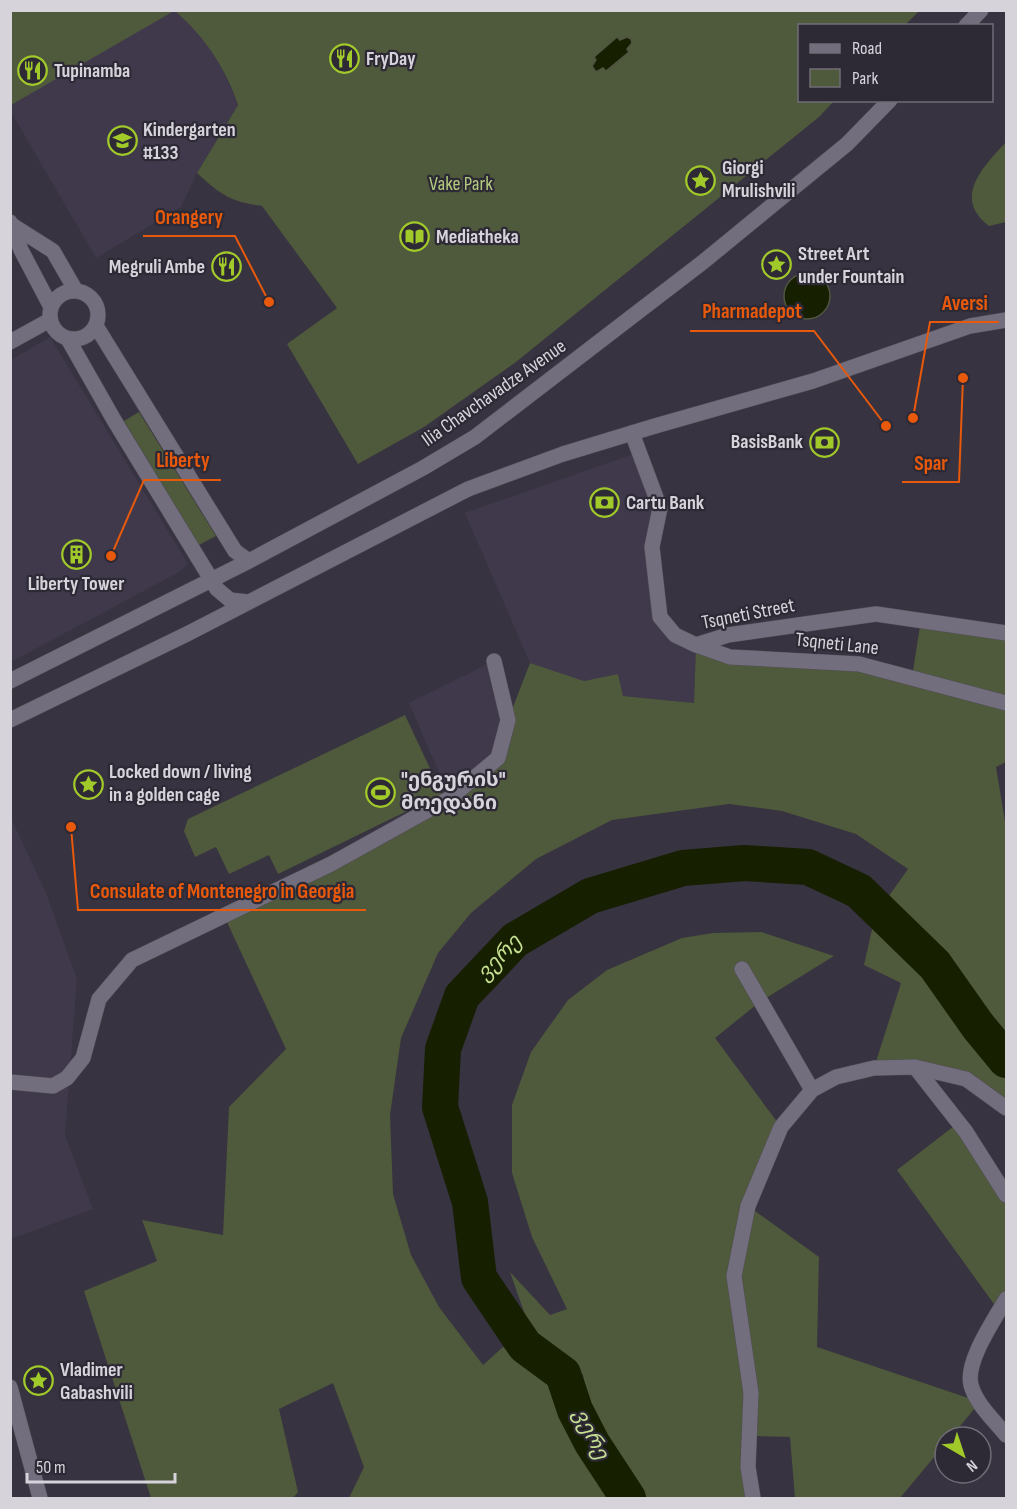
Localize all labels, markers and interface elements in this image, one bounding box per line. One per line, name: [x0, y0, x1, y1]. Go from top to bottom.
legend: [798, 24, 993, 102]
text: Road: [852, 38, 882, 59]
restaurant icon: FryDay: [329, 43, 361, 75]
place label: FryDay: [366, 47, 416, 71]
restaurant icon: Tupinamba: [17, 55, 49, 87]
place label: Tupinamba: [54, 59, 130, 83]
text: Park: [852, 68, 878, 89]
place label: Kindergarten #133: [143, 118, 236, 165]
school or university icon: Kindergarten #133: [106, 125, 138, 157]
place label: Giorgi Mrulishvili: [722, 156, 795, 203]
place icon: Giorgi Mrulishvili: [685, 164, 717, 196]
park label: Vake Park: [429, 172, 493, 196]
callout: Orangery: [143, 197, 235, 236]
text: Orangery: [155, 205, 223, 230]
library icon: Mediatheka: [399, 221, 431, 253]
place label: Mediatheka: [436, 225, 519, 249]
place label: Street Art under Fountain: [798, 242, 904, 289]
place icon: Street Art under Fountain: [761, 249, 793, 281]
restaurant icon: Megruli Ambe: [210, 251, 242, 283]
place label: Megruli Ambe: [109, 255, 205, 279]
callout: Aversi: [930, 283, 999, 322]
text: Aversi: [941, 291, 988, 316]
callout: Pharmadepot: [690, 292, 814, 331]
text: Pharmadepot: [702, 299, 802, 324]
street label: Ilia Chavchavadze Avenue: [417, 334, 571, 452]
bank icon: BasisBank: [808, 426, 840, 458]
place label: BasisBank: [731, 430, 804, 454]
callout: Liberty: [144, 441, 221, 480]
callout: Spar: [902, 443, 959, 482]
text: Liberty: [156, 448, 210, 473]
text: Spar: [914, 451, 948, 476]
bank icon: Cartu Bank: [589, 487, 621, 519]
place label: Cartu Bank: [626, 491, 705, 515]
building icon: Liberty Tower: [60, 538, 92, 570]
place label: Liberty Tower: [28, 572, 124, 596]
street label: Tsqneti Street: [699, 593, 797, 635]
street label: Tsqneti Lane: [794, 628, 880, 660]
place label: Locked down / living in a golden cage: [109, 760, 252, 807]
place icon: Locked down / living in a golden cage: [72, 768, 104, 800]
place label: "ენგურის" მოედანი: [401, 768, 506, 815]
sports icon: "ენგურის" მოედანი: [364, 776, 396, 808]
callout: Consulate of Montenegro in Georgia: [78, 871, 366, 910]
text: Consulate of Montenegro in Georgia: [90, 879, 354, 904]
water label: ვერე: [471, 929, 527, 985]
place label: Vladimer Gabashvili: [60, 1358, 133, 1405]
place icon: Vladimer Gabashvili: [23, 1365, 55, 1397]
water label: ვერე: [568, 1404, 615, 1464]
north arrow: [933, 1425, 993, 1485]
scale bar: [27, 1446, 176, 1484]
text: N: [962, 1455, 981, 1476]
text: 50 m: [36, 1457, 66, 1478]

